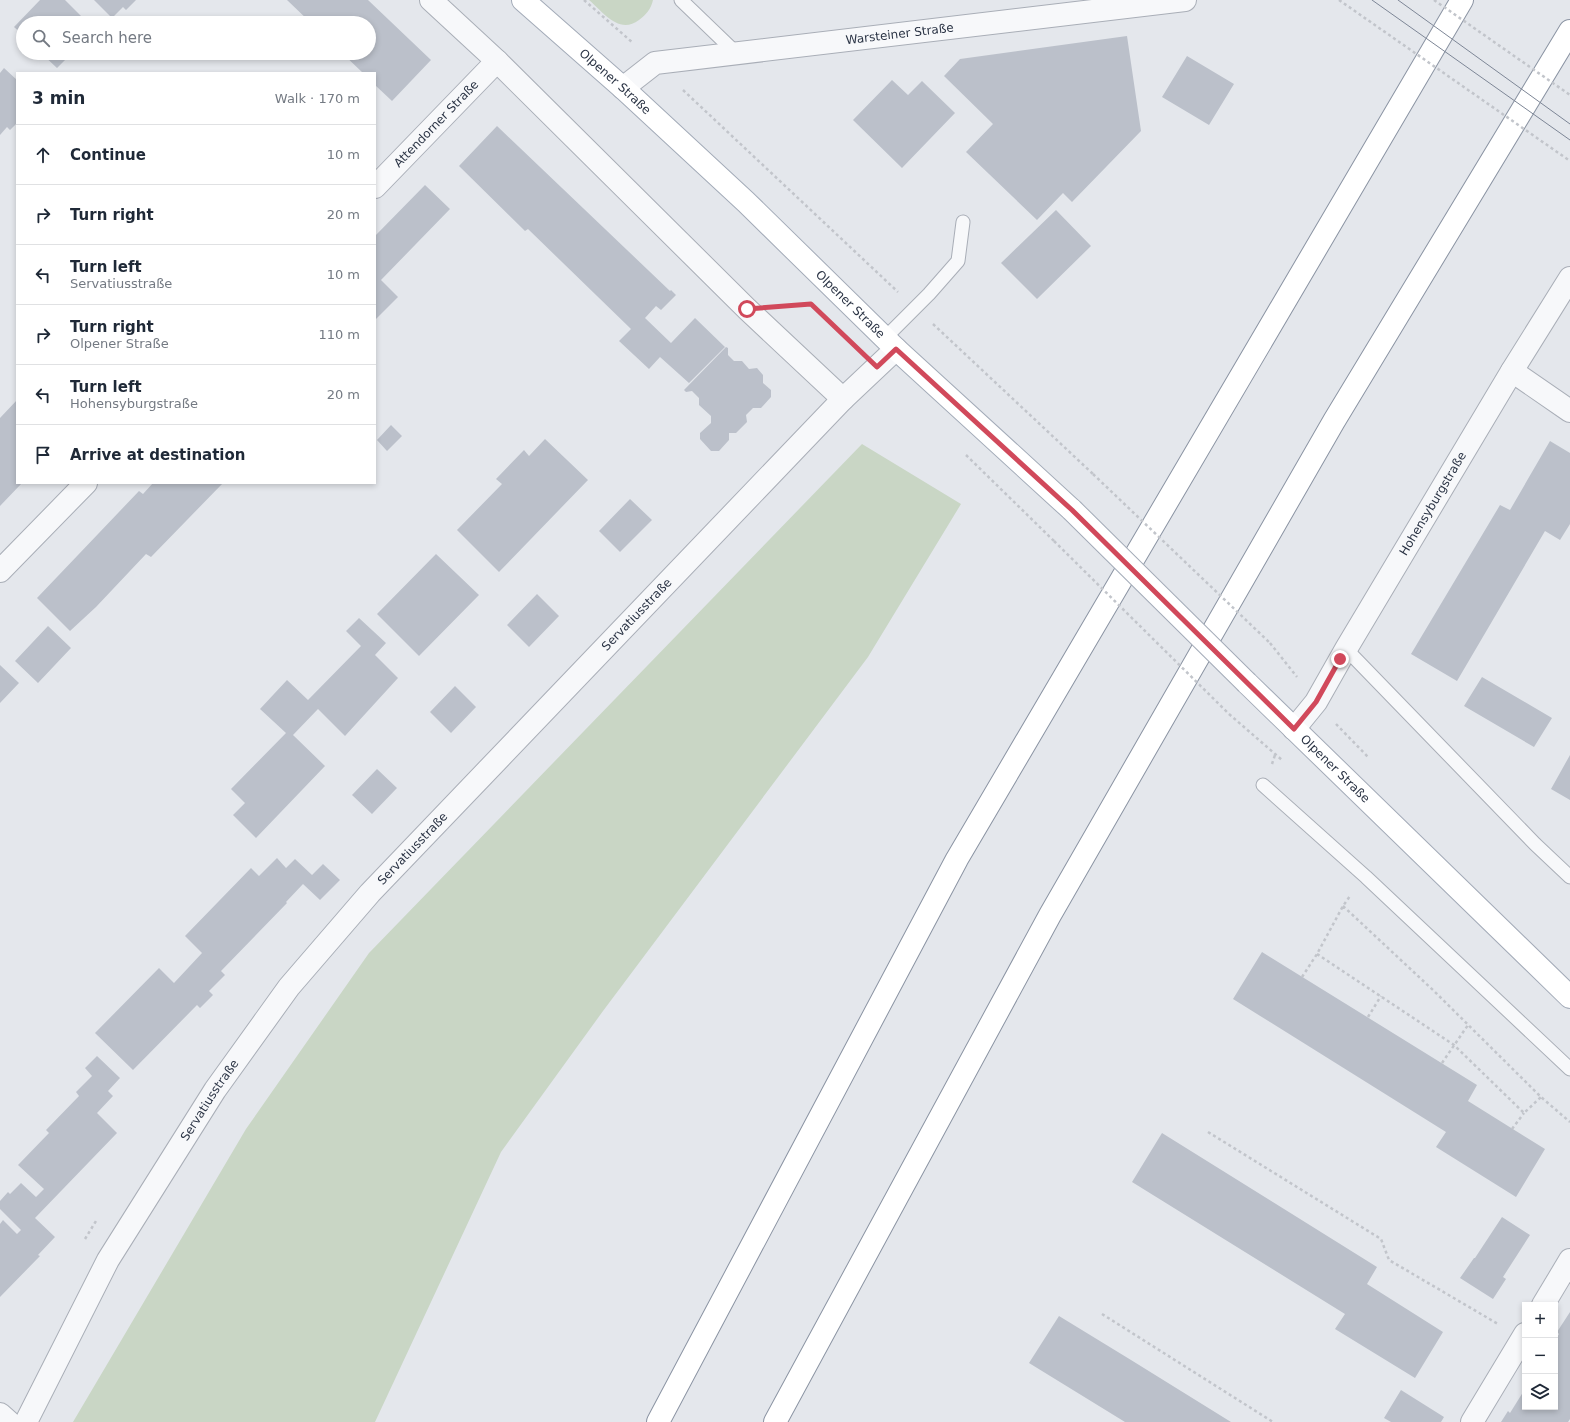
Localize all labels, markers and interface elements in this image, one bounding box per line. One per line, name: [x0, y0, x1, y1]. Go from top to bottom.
search box: [16, 16, 376, 60]
street label: Warsteiner Straße: [845, 21, 954, 47]
icon: search: [30, 27, 52, 49]
text: Search here: [62, 29, 152, 47]
street label: Olpener Straße: [576, 46, 654, 117]
street label: Attendorner Straße: [391, 77, 481, 170]
text: 3 min: [32, 88, 85, 108]
text: Walk · 170 m: [275, 91, 360, 106]
icon: ahead: [32, 144, 54, 166]
text: Continue: [70, 146, 146, 164]
text: 10 m: [327, 147, 360, 162]
icon: right: [32, 204, 54, 226]
text: Turn right: [70, 206, 154, 224]
text: 20 m: [327, 207, 360, 222]
text: Turn left: [70, 258, 142, 276]
icon: left: [32, 264, 54, 286]
text: 10 m: [327, 267, 360, 282]
street label: Olpener Straße: [813, 267, 888, 341]
text: Servatiusstraße: [70, 276, 172, 291]
route start: [738, 300, 756, 318]
text: Turn right: [70, 318, 154, 336]
icon: right: [32, 324, 54, 346]
text: 110 m: [318, 327, 360, 342]
text: Olpener Straße: [70, 336, 169, 351]
text: Turn left: [70, 378, 142, 396]
icon: left: [32, 384, 54, 406]
text: 20 m: [327, 387, 360, 402]
text: Hohensyburgstraße: [70, 396, 198, 411]
icon: arrive: [32, 444, 54, 466]
text: Arrive at destination: [70, 446, 245, 464]
street label: Hohensyburgstraße: [1396, 449, 1469, 558]
street label: Servatiusstraße: [599, 575, 674, 653]
route end: [1331, 650, 1349, 668]
street label: Olpener Straße: [1298, 732, 1373, 806]
street label: Servatiusstraße: [375, 809, 450, 887]
street label: Servatiusstraße: [178, 1057, 242, 1143]
map controls: [1522, 1302, 1558, 1410]
button: +: [1522, 1302, 1558, 1338]
button: −: [1522, 1338, 1558, 1374]
button: layers: [1522, 1374, 1558, 1410]

